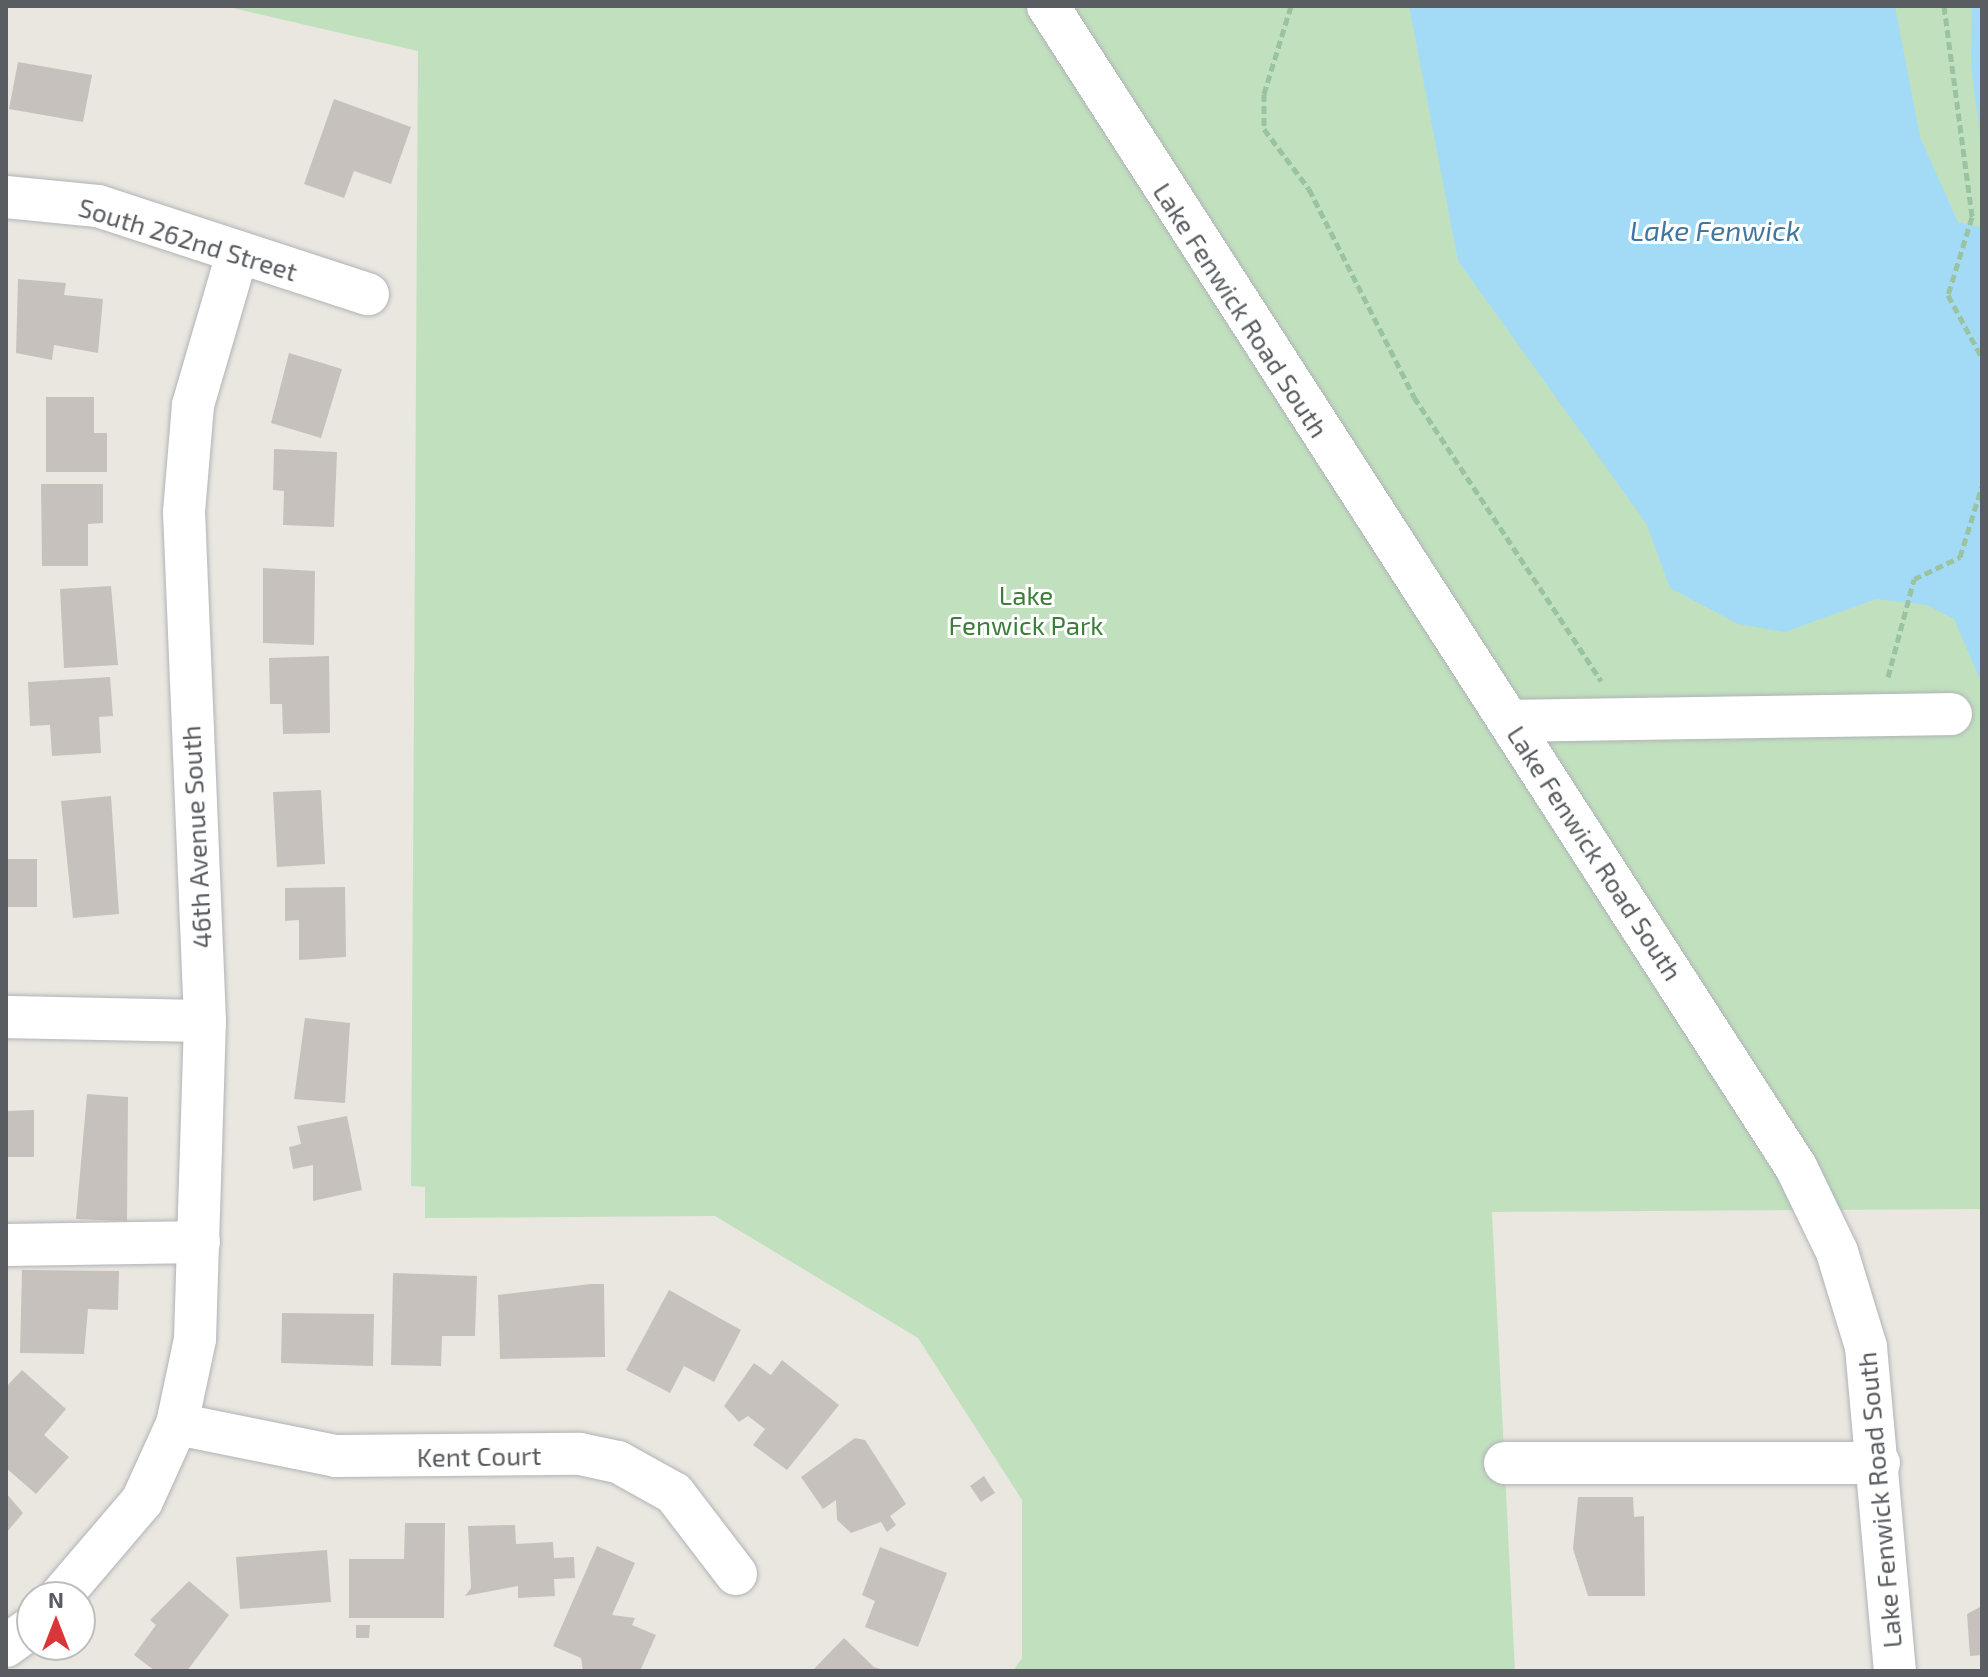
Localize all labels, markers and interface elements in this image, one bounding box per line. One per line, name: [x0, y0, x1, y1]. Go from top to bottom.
street label: Lake Fenwick Road South: [1147, 177, 1335, 443]
street label: South 262nd Street: [75, 191, 301, 287]
water label: Lake Fenwick: [1630, 213, 1800, 247]
park label: Lake Fenwick Park: [948, 579, 1104, 640]
street label: Lake Fenwick Road South: [1501, 720, 1689, 986]
street label: 46th Avenue South: [175, 724, 217, 950]
street label: Lake Fenwick Road South: [1850, 1351, 1908, 1649]
street label: Kent Court: [416, 1439, 542, 1473]
north arrow: [16, 1581, 96, 1661]
text: N: [48, 1586, 64, 1612]

